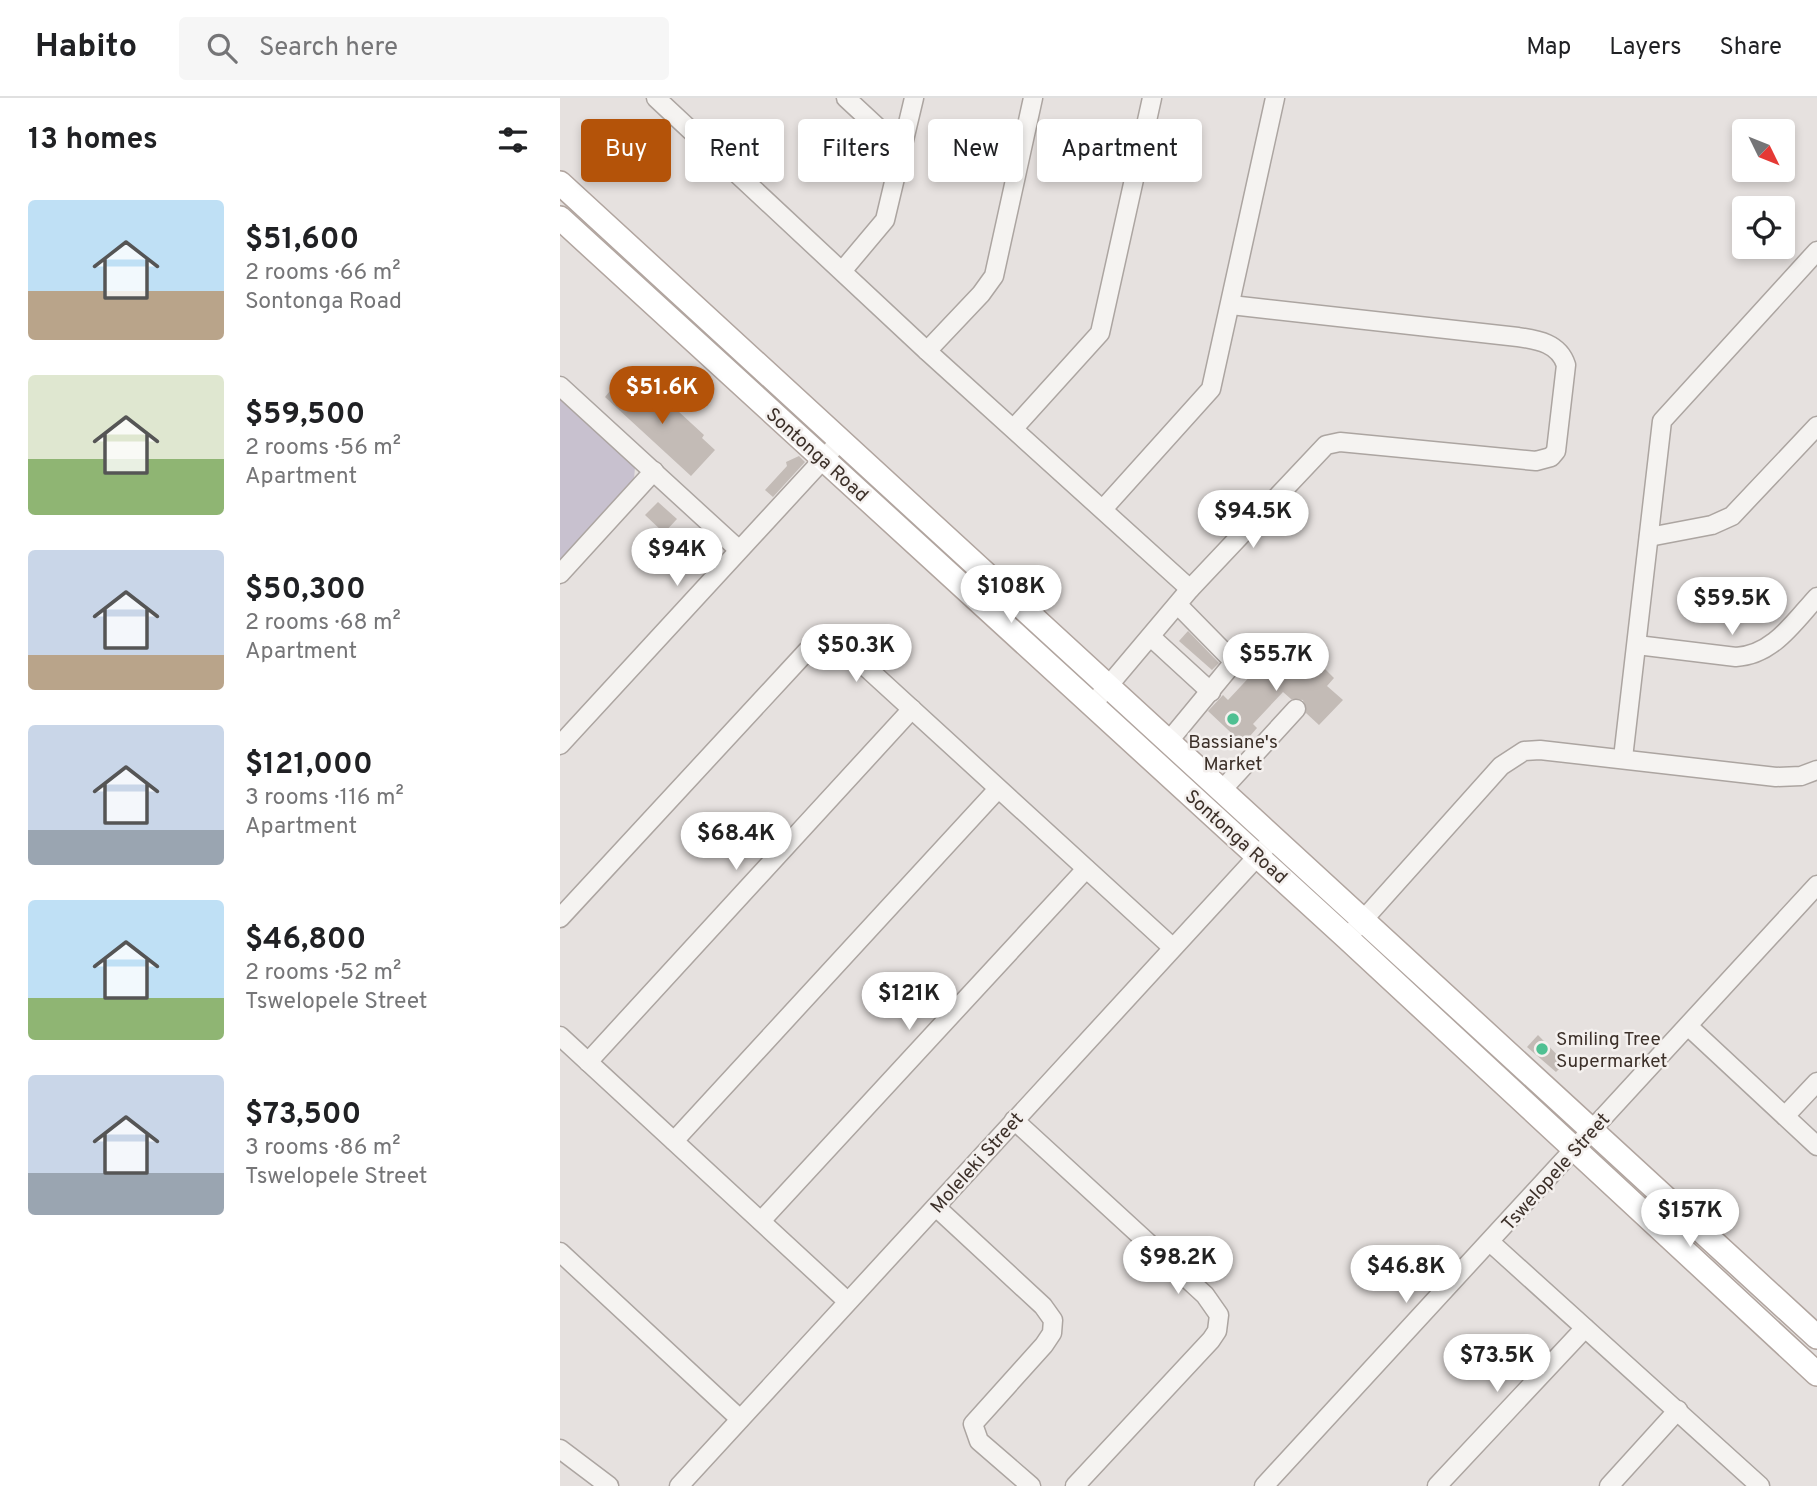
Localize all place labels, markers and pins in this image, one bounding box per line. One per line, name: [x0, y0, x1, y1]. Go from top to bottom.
pin: $51.6K: [605, 366, 719, 426]
pin: $94.5K: [1196, 490, 1310, 550]
pin: $94K: [636, 528, 718, 588]
pin: $108K: [962, 566, 1060, 625]
pin: $59.5K: [1675, 578, 1789, 637]
pin: $50.3K: [799, 624, 913, 684]
pin: $55.7K: [1219, 634, 1333, 693]
marker: Bassiane's Market: [1225, 711, 1241, 727]
place label: Bassiane's Market: [1188, 731, 1278, 777]
pin: $68.4K: [679, 812, 793, 872]
pin: $121K: [860, 972, 958, 1032]
place label: Smiling Tree Supermarket: [1556, 1028, 1667, 1074]
marker: Smiling Tree Supermarket: [1534, 1041, 1550, 1057]
pin: $157K: [1641, 1190, 1739, 1249]
pin: $98.2K: [1121, 1236, 1235, 1296]
pin: $46.8K: [1349, 1246, 1463, 1305]
pin: $73.5K: [1440, 1334, 1554, 1394]

